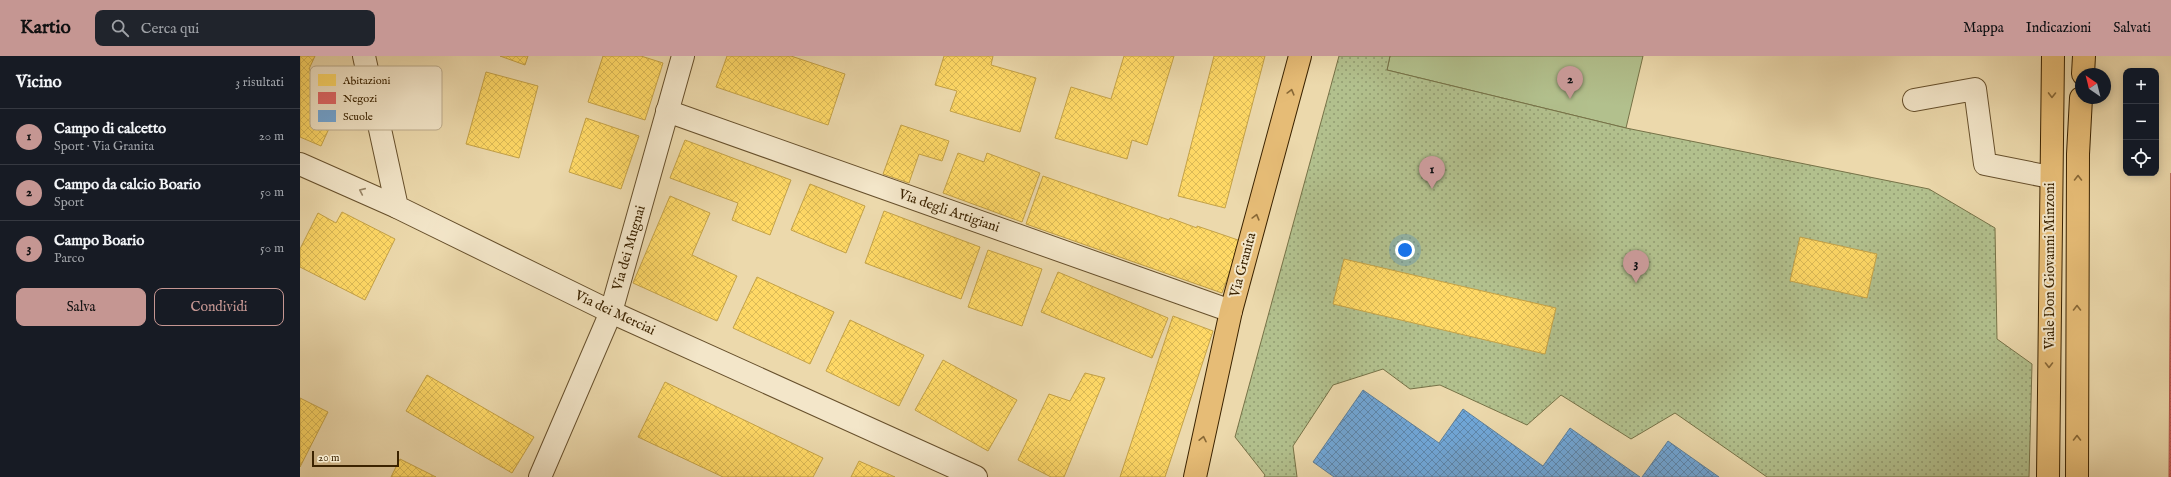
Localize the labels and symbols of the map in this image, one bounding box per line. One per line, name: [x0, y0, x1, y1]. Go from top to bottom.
legend: [310, 66, 442, 130]
pin: 2: [1557, 66, 1583, 99]
north arrow: [2075, 68, 2111, 104]
text: Abitazioni: [342, 74, 390, 88]
one-way arrow: [1286, 89, 1294, 95]
text: Negozi: [343, 92, 377, 106]
one-way arrow: [2048, 92, 2056, 98]
text: Scuole: [343, 110, 373, 124]
pin: 1: [1419, 156, 1445, 189]
one-way arrow: [2074, 175, 2082, 181]
street label: Viale Don Giovanni Minzoni: [2041, 182, 2059, 351]
street label: Via degli Artigiani: [895, 185, 1002, 237]
one-way arrow: [358, 188, 366, 196]
street label: Via dei Mugnai: [608, 203, 650, 294]
one-way arrow: [1252, 214, 1260, 221]
street label: Via Granita: [1225, 230, 1261, 300]
your location: [1395, 240, 1415, 260]
pin: 3: [1623, 250, 1649, 283]
street label: Via dei Merciai: [571, 286, 658, 340]
one-way arrow: [2073, 305, 2081, 311]
one-way arrow: [2045, 362, 2053, 368]
one-way arrow: [2073, 435, 2081, 441]
one-way arrow: [1198, 436, 1206, 442]
scale bar: [312, 449, 399, 468]

